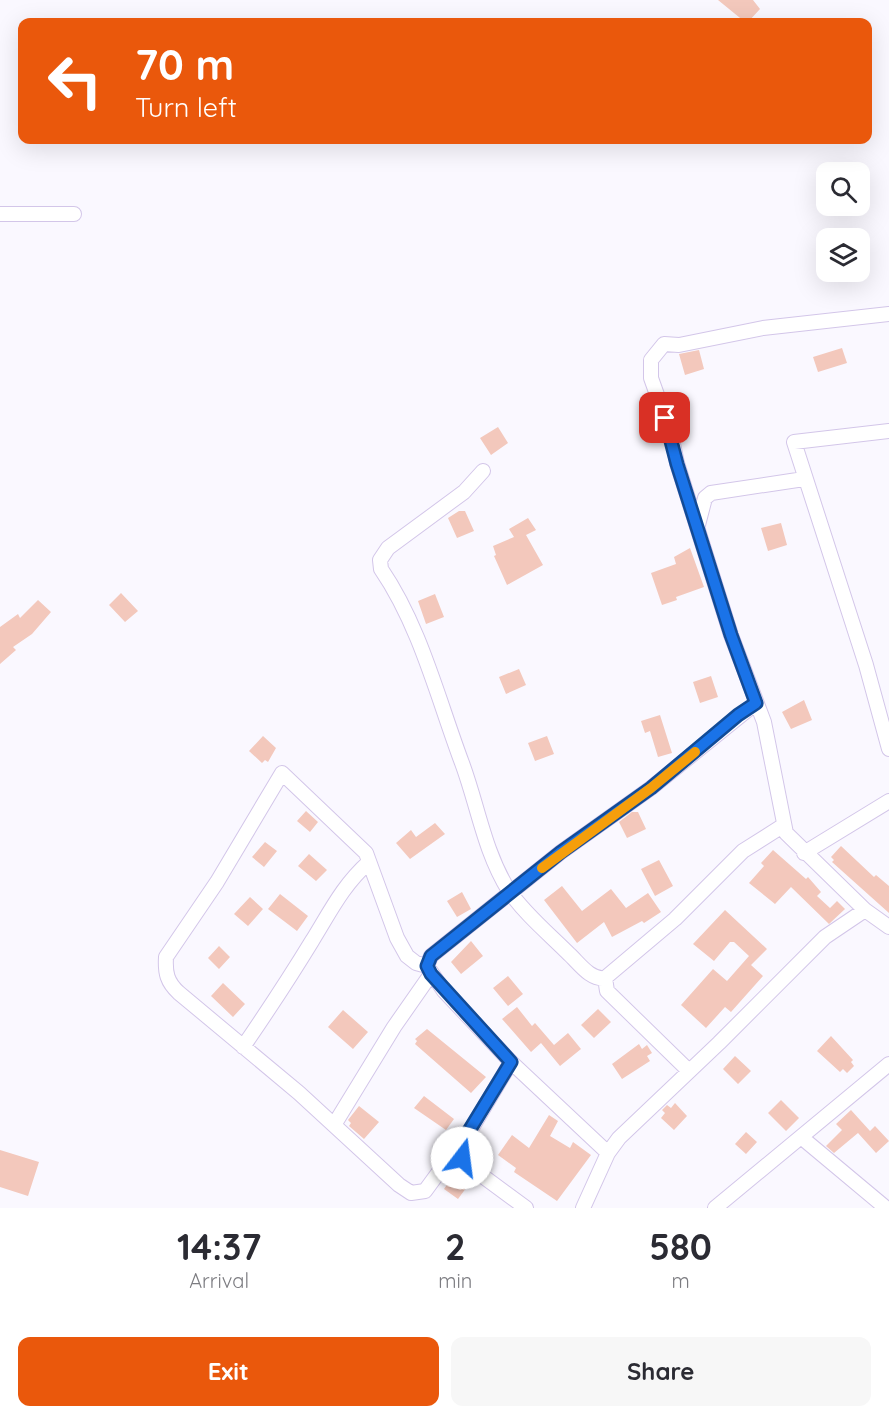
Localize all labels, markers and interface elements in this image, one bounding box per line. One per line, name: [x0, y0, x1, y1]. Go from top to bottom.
text: 70 m: [135, 38, 234, 91]
icon: left: [36, 42, 114, 120]
text: Turn left: [135, 90, 237, 124]
map controls: [816, 162, 870, 282]
button: search: [816, 162, 870, 216]
button: layers: [816, 228, 870, 282]
pin: [639, 392, 690, 443]
icon: arrive: [648, 401, 681, 434]
position arrow: [430, 1126, 494, 1190]
text: 14:37: [177, 1224, 261, 1269]
text: 2: [445, 1224, 465, 1269]
text: 580: [649, 1224, 712, 1269]
text: Arrival: [189, 1268, 249, 1293]
text: min: [438, 1268, 472, 1293]
text: m: [672, 1268, 690, 1293]
button: Exit: [18, 1337, 439, 1406]
button: Share: [451, 1337, 871, 1406]

